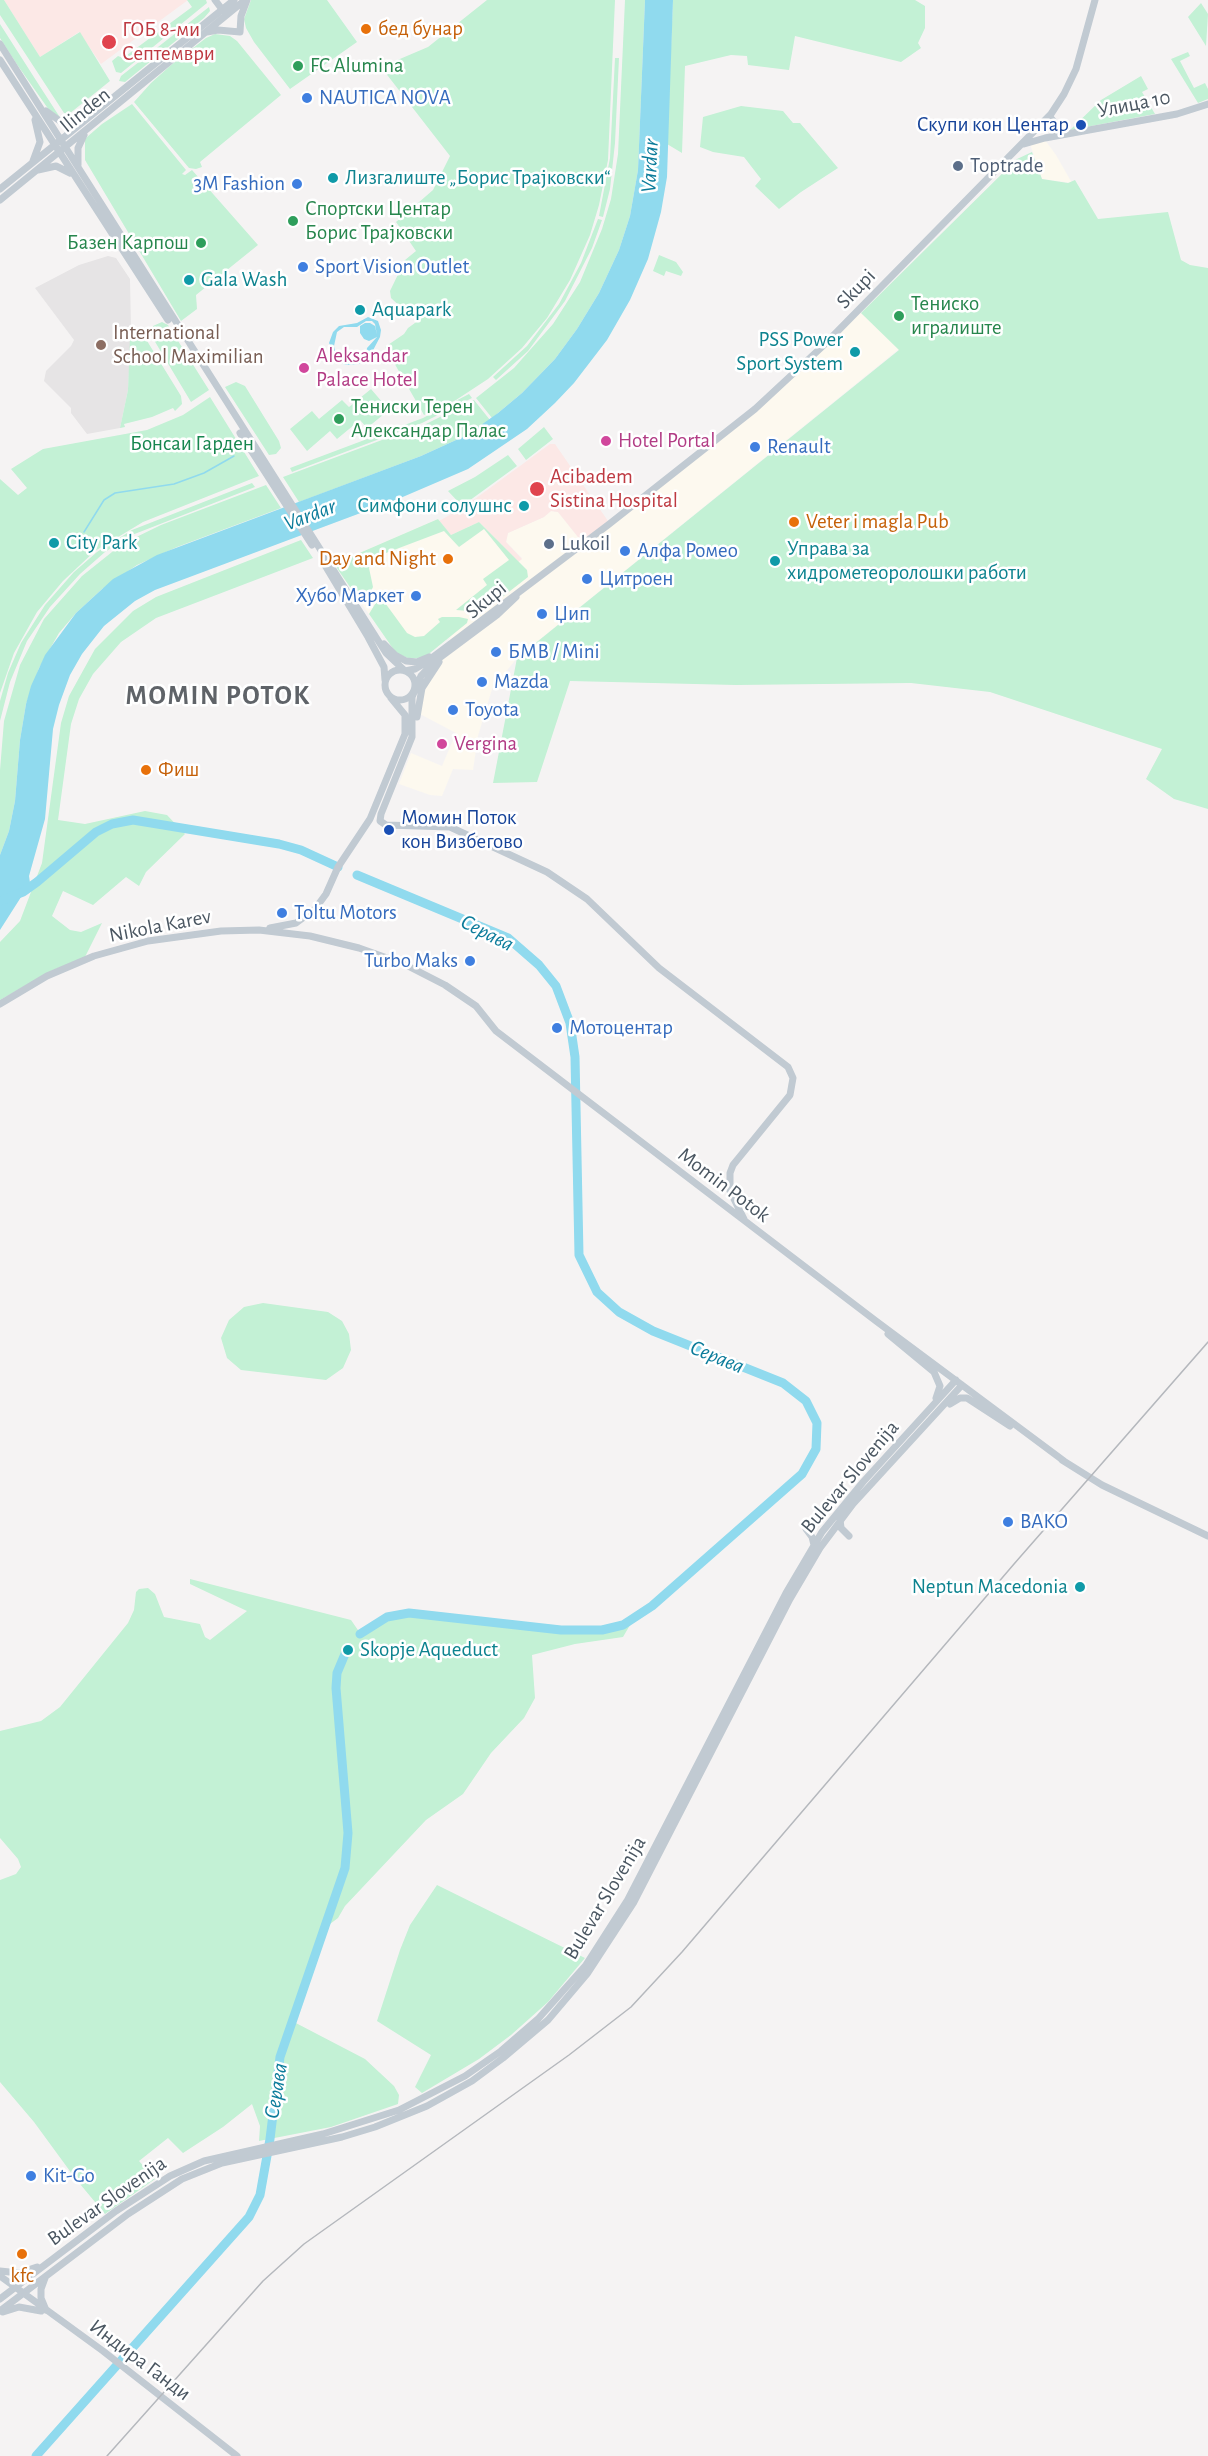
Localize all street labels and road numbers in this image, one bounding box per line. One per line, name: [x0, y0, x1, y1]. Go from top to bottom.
street label: Ilinden: [54, 82, 116, 138]
street label: Улица 10: [1095, 85, 1173, 123]
street label: Skupi: [831, 264, 881, 314]
street label: Skupi: [460, 576, 512, 624]
street label: Nikola Karev: [107, 904, 213, 948]
street label: Momin Potok: [673, 1142, 775, 1228]
street label: Bulevar Slovenija: [796, 1415, 904, 1539]
street label: Bulevar Slovenija: [558, 1832, 652, 1964]
street label: Bulevar Slovenija: [43, 2151, 171, 2251]
street label: Индира Ганди: [84, 2314, 196, 2406]

